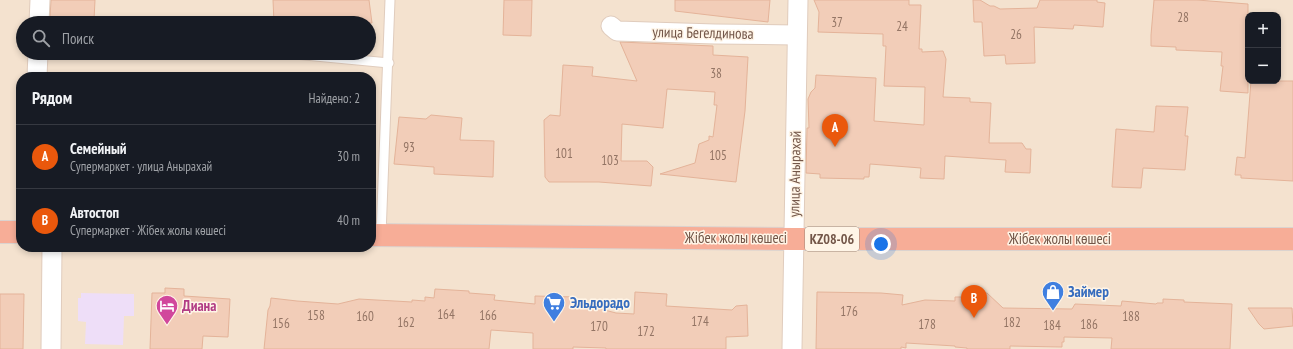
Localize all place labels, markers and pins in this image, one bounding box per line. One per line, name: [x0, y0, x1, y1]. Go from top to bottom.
pin: A: [822, 114, 848, 147]
shop icon: Займер: [1040, 279, 1066, 312]
place label: Займер: [1068, 282, 1109, 301]
pin: B: [961, 285, 987, 318]
supermarket icon: Эльдорадо: [541, 290, 567, 323]
hotel icon: Диана: [154, 293, 180, 326]
place label: Эльдорадо: [570, 293, 630, 312]
place label: Диана: [182, 296, 216, 315]

